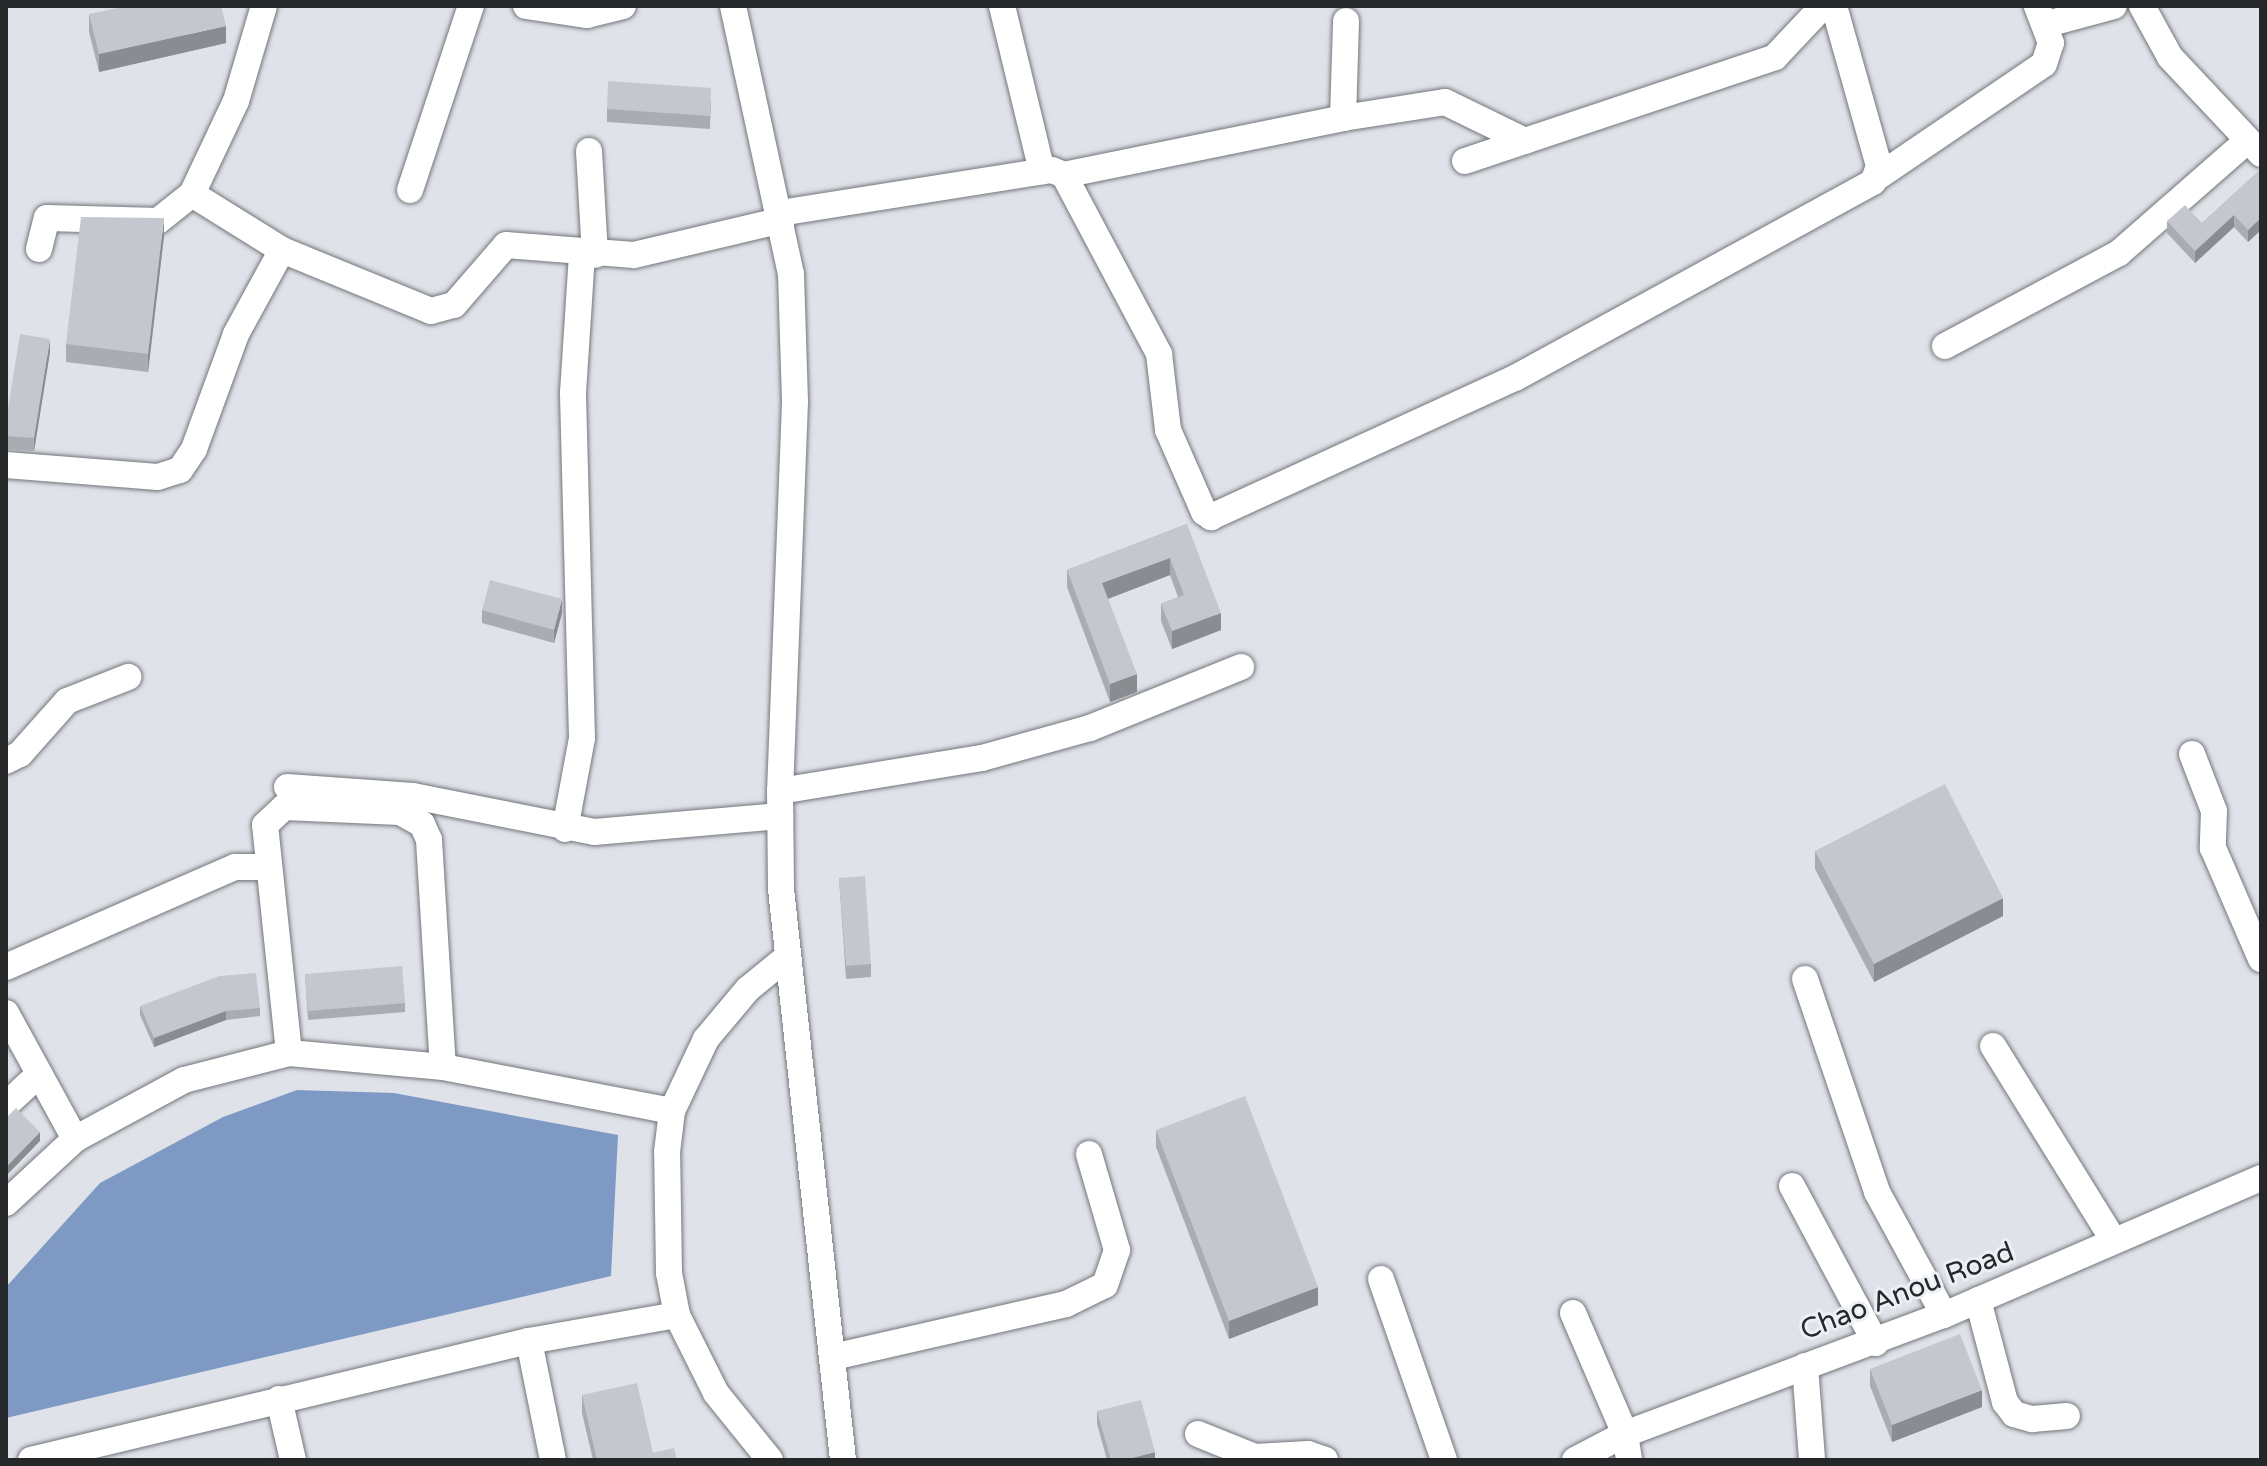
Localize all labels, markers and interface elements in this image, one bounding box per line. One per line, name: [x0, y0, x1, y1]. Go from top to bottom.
street label: Chao Anou Road: [1795, 1235, 2019, 1347]

